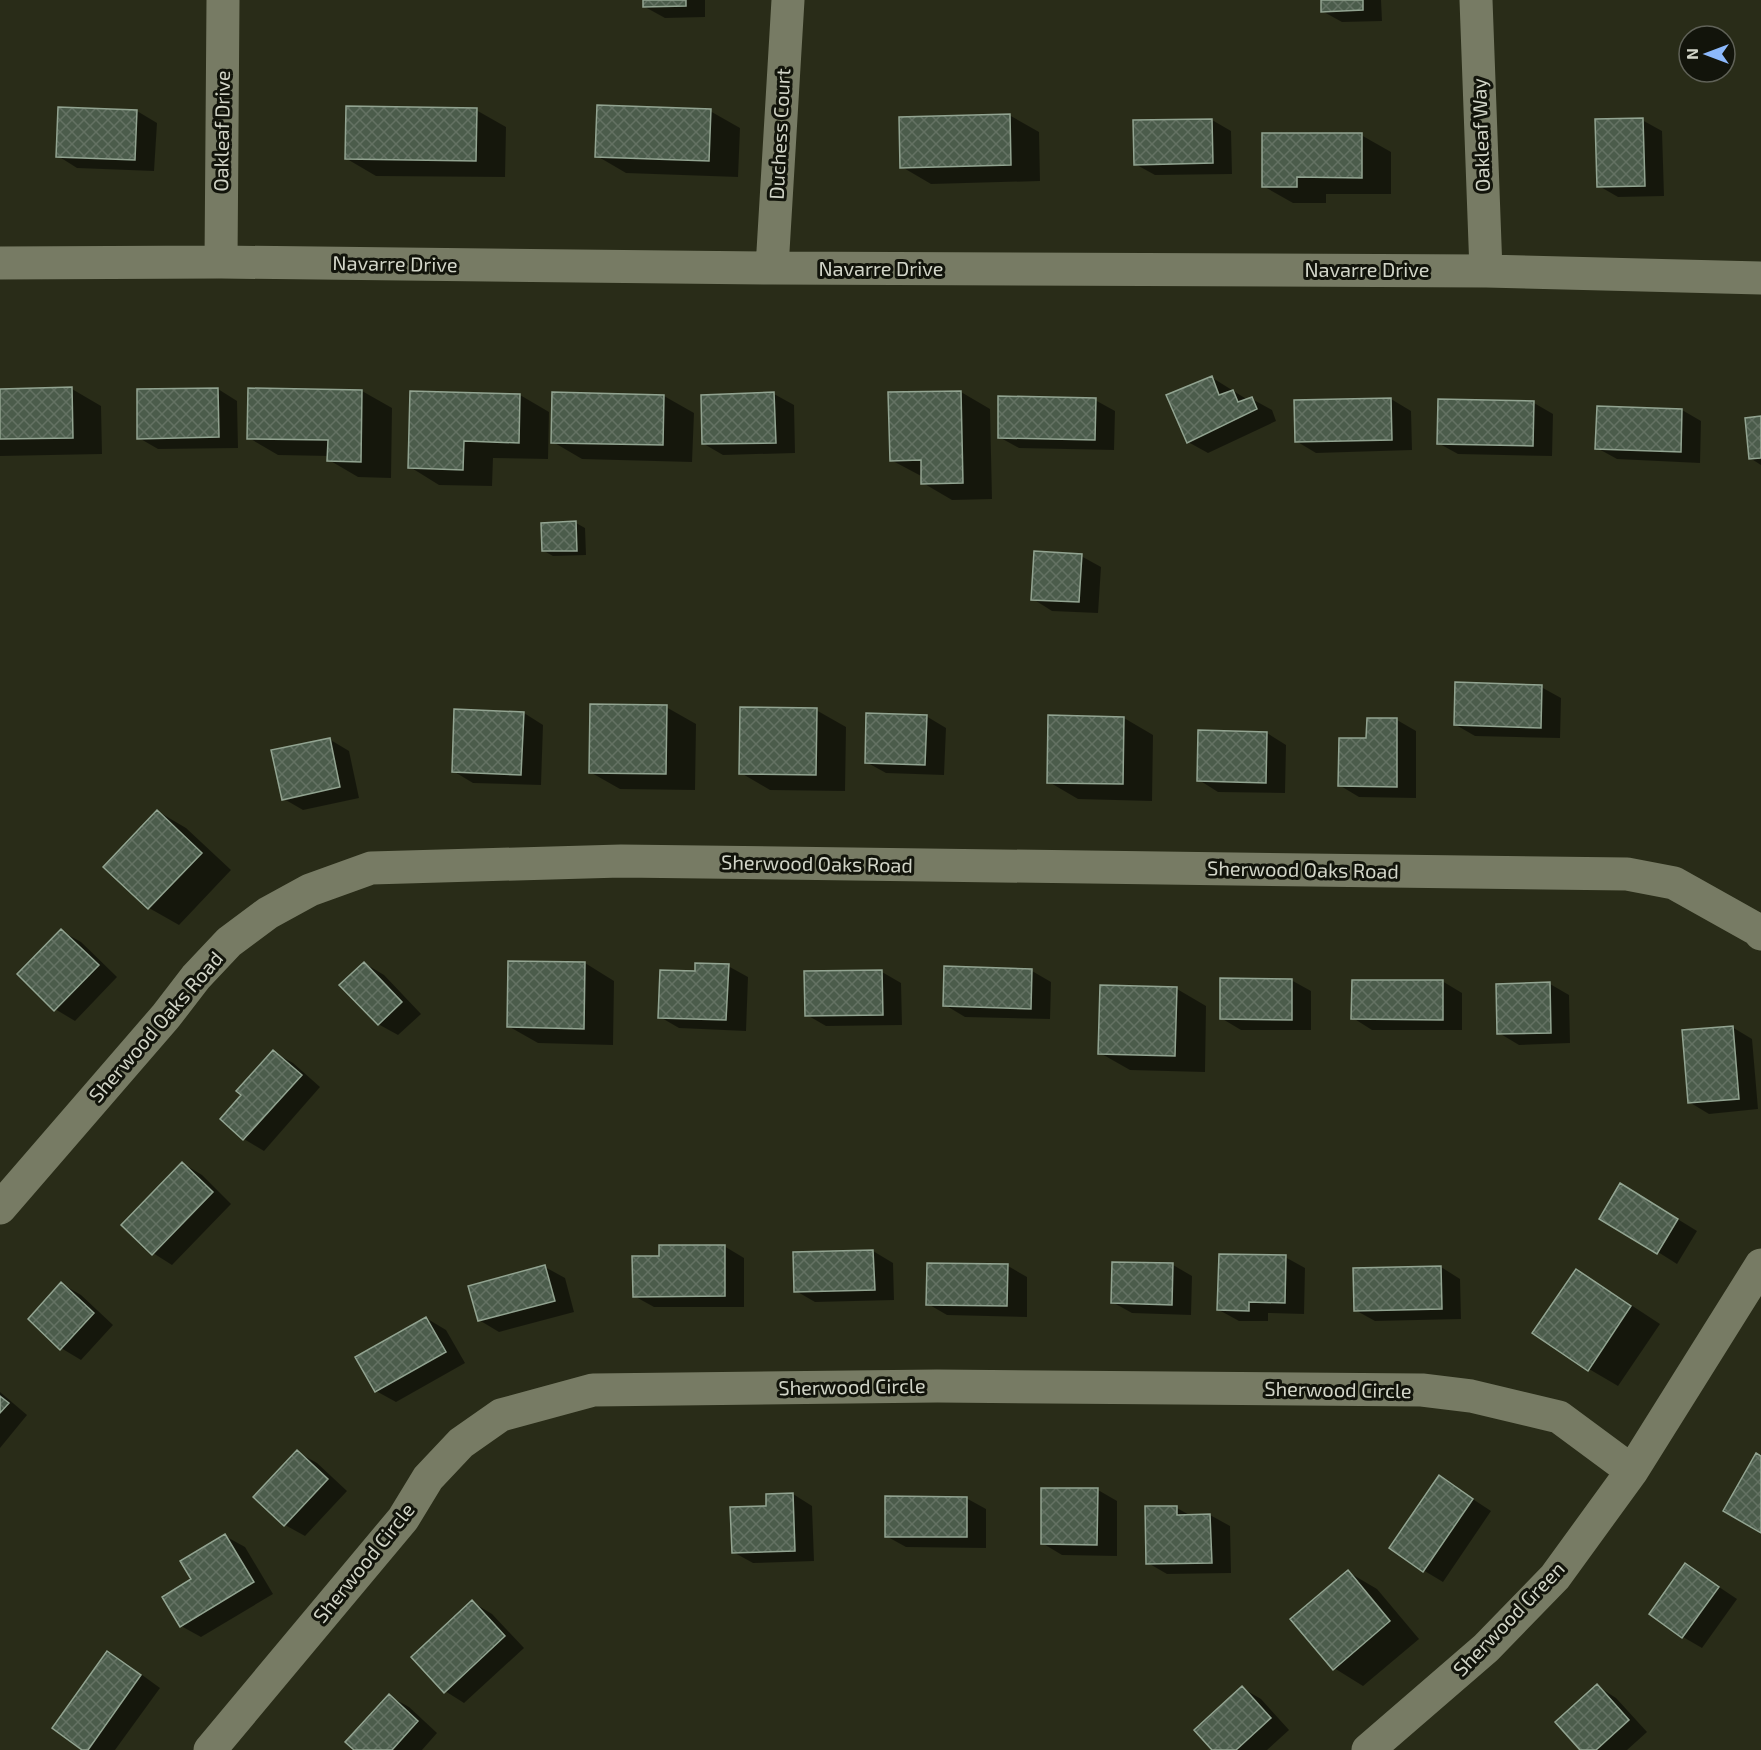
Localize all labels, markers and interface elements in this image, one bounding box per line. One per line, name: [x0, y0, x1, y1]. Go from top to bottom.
north arrow: [1677, 24, 1737, 84]
text: N: [1682, 48, 1701, 60]
street label: Duchess Court: [764, 67, 794, 200]
street label: Oakleaf Drive: [208, 70, 234, 192]
street label: Oakleaf Way: [1466, 77, 1494, 192]
street label: Navarre Drive: [332, 250, 458, 276]
street label: Navarre Drive: [818, 256, 944, 280]
street label: Navarre Drive: [1304, 257, 1430, 281]
street label: Sherwood Oaks Road: [721, 849, 913, 877]
street label: Sherwood Oaks Road: [1207, 855, 1399, 883]
street label: Sherwood Oaks Road: [83, 946, 227, 1107]
street label: Sherwood Circle: [778, 1373, 926, 1399]
street label: Sherwood Circle: [1264, 1376, 1412, 1402]
street label: Sherwood Circle: [308, 1498, 419, 1627]
street label: Sherwood Green: [1448, 1556, 1569, 1681]

